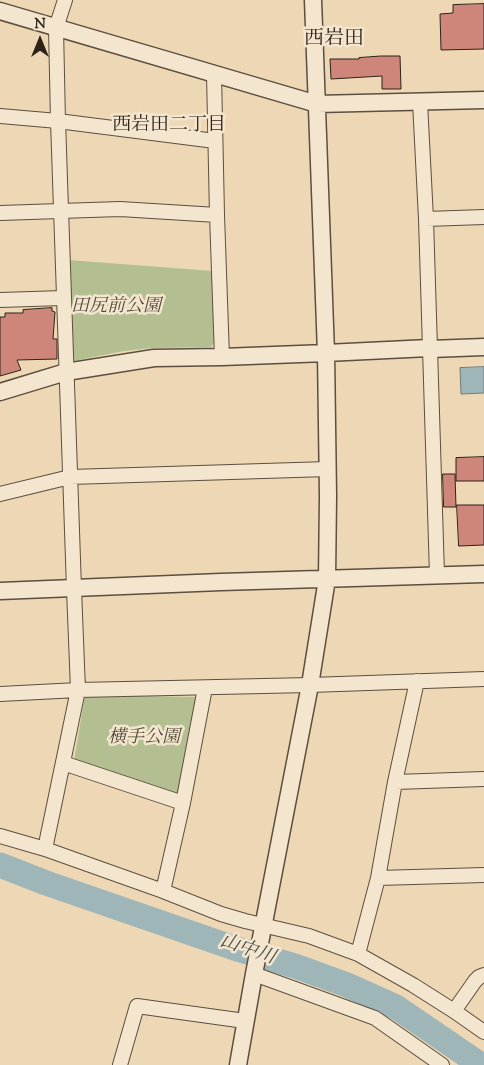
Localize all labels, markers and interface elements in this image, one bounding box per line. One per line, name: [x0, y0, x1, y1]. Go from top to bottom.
north arrow: [15, 15, 65, 65]
text: N: [34, 15, 46, 35]
district label: 西岩田: [304, 29, 364, 53]
district label: 西岩田二丁目: [112, 116, 226, 138]
park label: 田尻前公園: [71, 297, 161, 319]
park label: 横手公園: [108, 728, 180, 750]
water label: 山中川: [216, 931, 278, 971]

